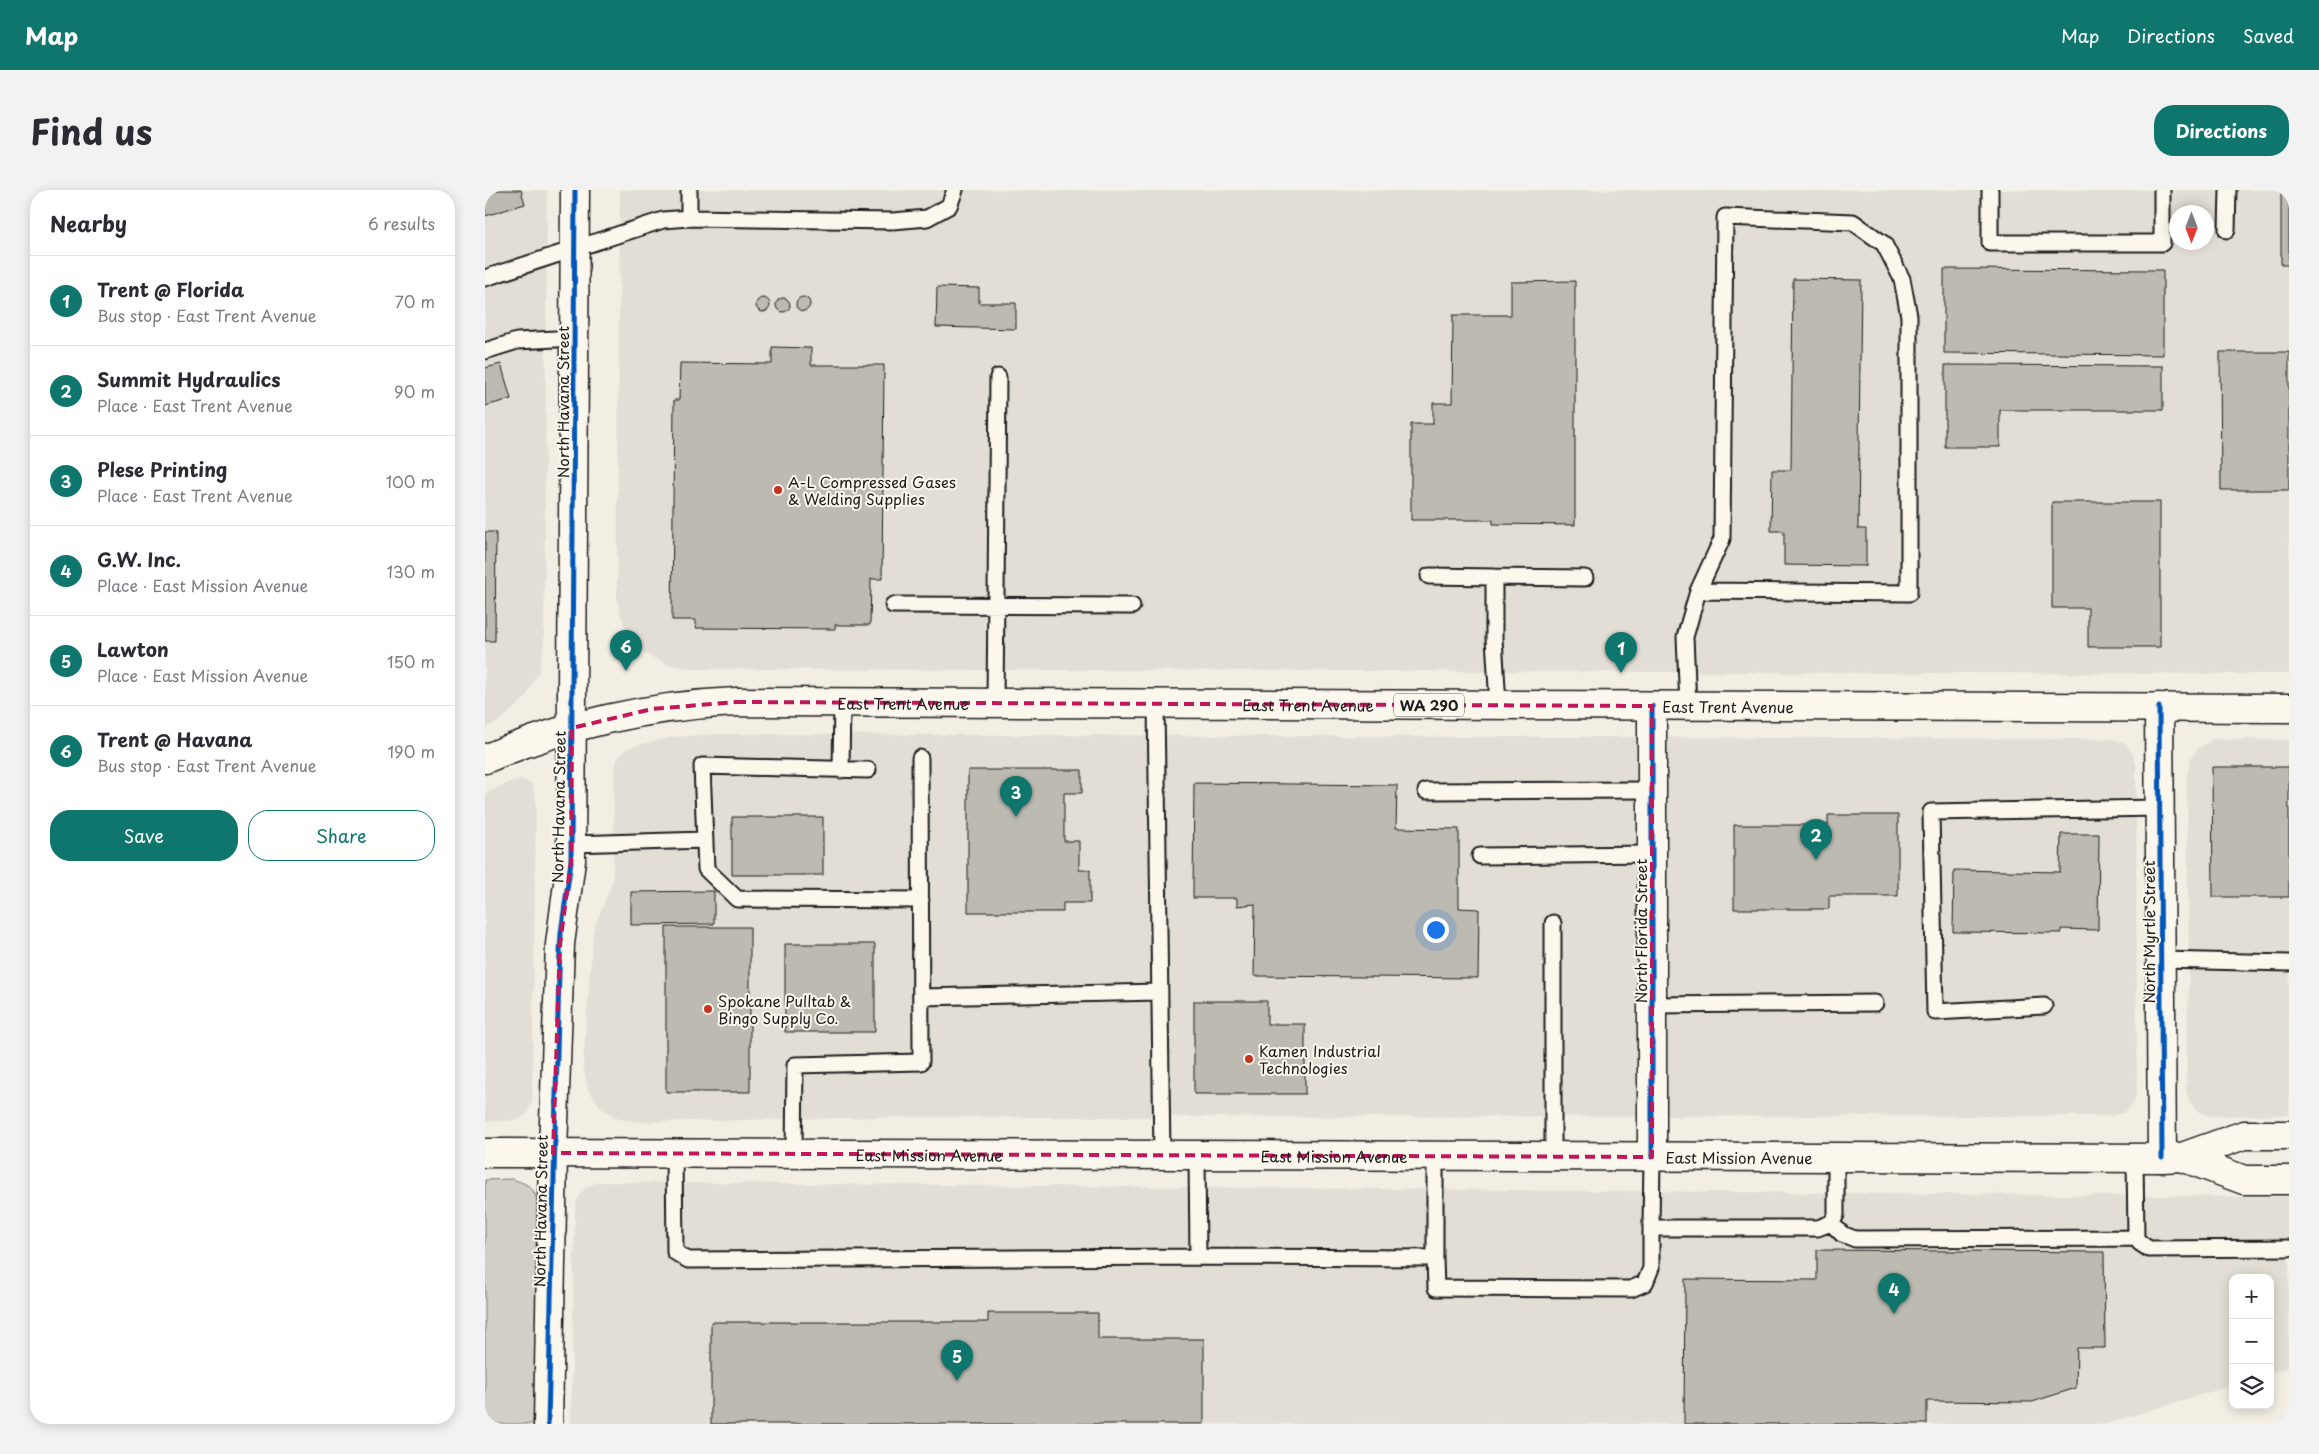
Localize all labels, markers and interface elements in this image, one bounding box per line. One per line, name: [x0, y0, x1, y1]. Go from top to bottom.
text: Map: [25, 17, 78, 53]
text: Map: [2061, 22, 2099, 49]
text: Directions: [2127, 22, 2215, 49]
text: Saved: [2243, 22, 2294, 49]
text: Find us: [30, 104, 152, 157]
button: Directions: [2154, 105, 2289, 156]
north arrow: [2169, 205, 2214, 250]
text: Nearby: [50, 207, 127, 239]
text: 6 results: [368, 211, 435, 235]
text: Trent @ Florida: [97, 275, 244, 303]
text: 1: [62, 289, 70, 313]
text: 70 m: [395, 289, 435, 313]
text: Bus stop · East Trent Avenue: [97, 303, 317, 327]
street label: North Havana Street: [551, 326, 574, 478]
text: Summit Hydraulics: [97, 365, 281, 393]
text: 2: [60, 379, 72, 403]
text: 90 m: [394, 379, 435, 403]
text: Place · East Trent Avenue: [97, 393, 293, 417]
text: Plese Printing: [97, 455, 227, 483]
text: 3: [61, 469, 71, 493]
text: 100 m: [386, 469, 435, 493]
place label: A-L Compressed Gases & Welding Supplies: [788, 470, 956, 510]
text: Place · East Trent Avenue: [97, 483, 293, 507]
marker: A-L Compressed Gases & Welding Supplies: [772, 484, 784, 496]
text: G.W. Inc.: [97, 545, 181, 573]
text: 4: [61, 559, 71, 583]
text: 130 m: [387, 559, 435, 583]
text: Place · East Mission Avenue: [97, 573, 308, 597]
pin: 6: [610, 630, 642, 671]
pin: 1: [1605, 632, 1637, 673]
text: Lawton: [97, 635, 169, 663]
text: 5: [61, 649, 71, 673]
text: 150 m: [387, 649, 435, 673]
text: Place · East Mission Avenue: [97, 663, 308, 687]
street label: East Trent Avenue: [837, 691, 969, 714]
street label: East Trent Avenue: [1242, 692, 1374, 716]
road number: WA 290: [1394, 694, 1464, 716]
street label: East Trent Avenue: [1662, 694, 1794, 718]
text: Trent @ Havana: [97, 725, 252, 753]
street label: North Havana Street: [545, 731, 571, 883]
text: 6: [60, 739, 72, 763]
text: 190 m: [387, 739, 435, 763]
text: Bus stop · East Trent Avenue: [97, 753, 317, 777]
pin: 3: [1000, 776, 1032, 817]
button: Save: [50, 810, 238, 861]
button: Share: [248, 810, 435, 861]
pin: 2: [1800, 819, 1832, 860]
street label: North Florida Street: [1629, 859, 1652, 1003]
street label: North Myrtle Street: [2137, 861, 2160, 1003]
your location: [1423, 917, 1449, 943]
place label: Spokane Pulltab & Bingo Supply Co.: [718, 989, 851, 1029]
marker: Spokane Pulltab & Bingo Supply Co.: [702, 1003, 714, 1015]
place label: Kamen Industrial Technologies: [1259, 1039, 1381, 1079]
marker: Kamen Industrial Technologies: [1243, 1053, 1255, 1065]
street label: North Havana Street: [527, 1135, 553, 1287]
street label: East Mission Avenue: [855, 1143, 1003, 1166]
street label: East Mission Avenue: [1260, 1144, 1408, 1167]
street label: East Mission Avenue: [1665, 1145, 1813, 1168]
pin: 4: [1878, 1273, 1910, 1314]
map controls: [2229, 1274, 2274, 1409]
button: +: [2229, 1274, 2274, 1319]
button: −: [2229, 1319, 2274, 1364]
pin: 5: [941, 1340, 973, 1381]
button: layers: [2229, 1364, 2274, 1409]

